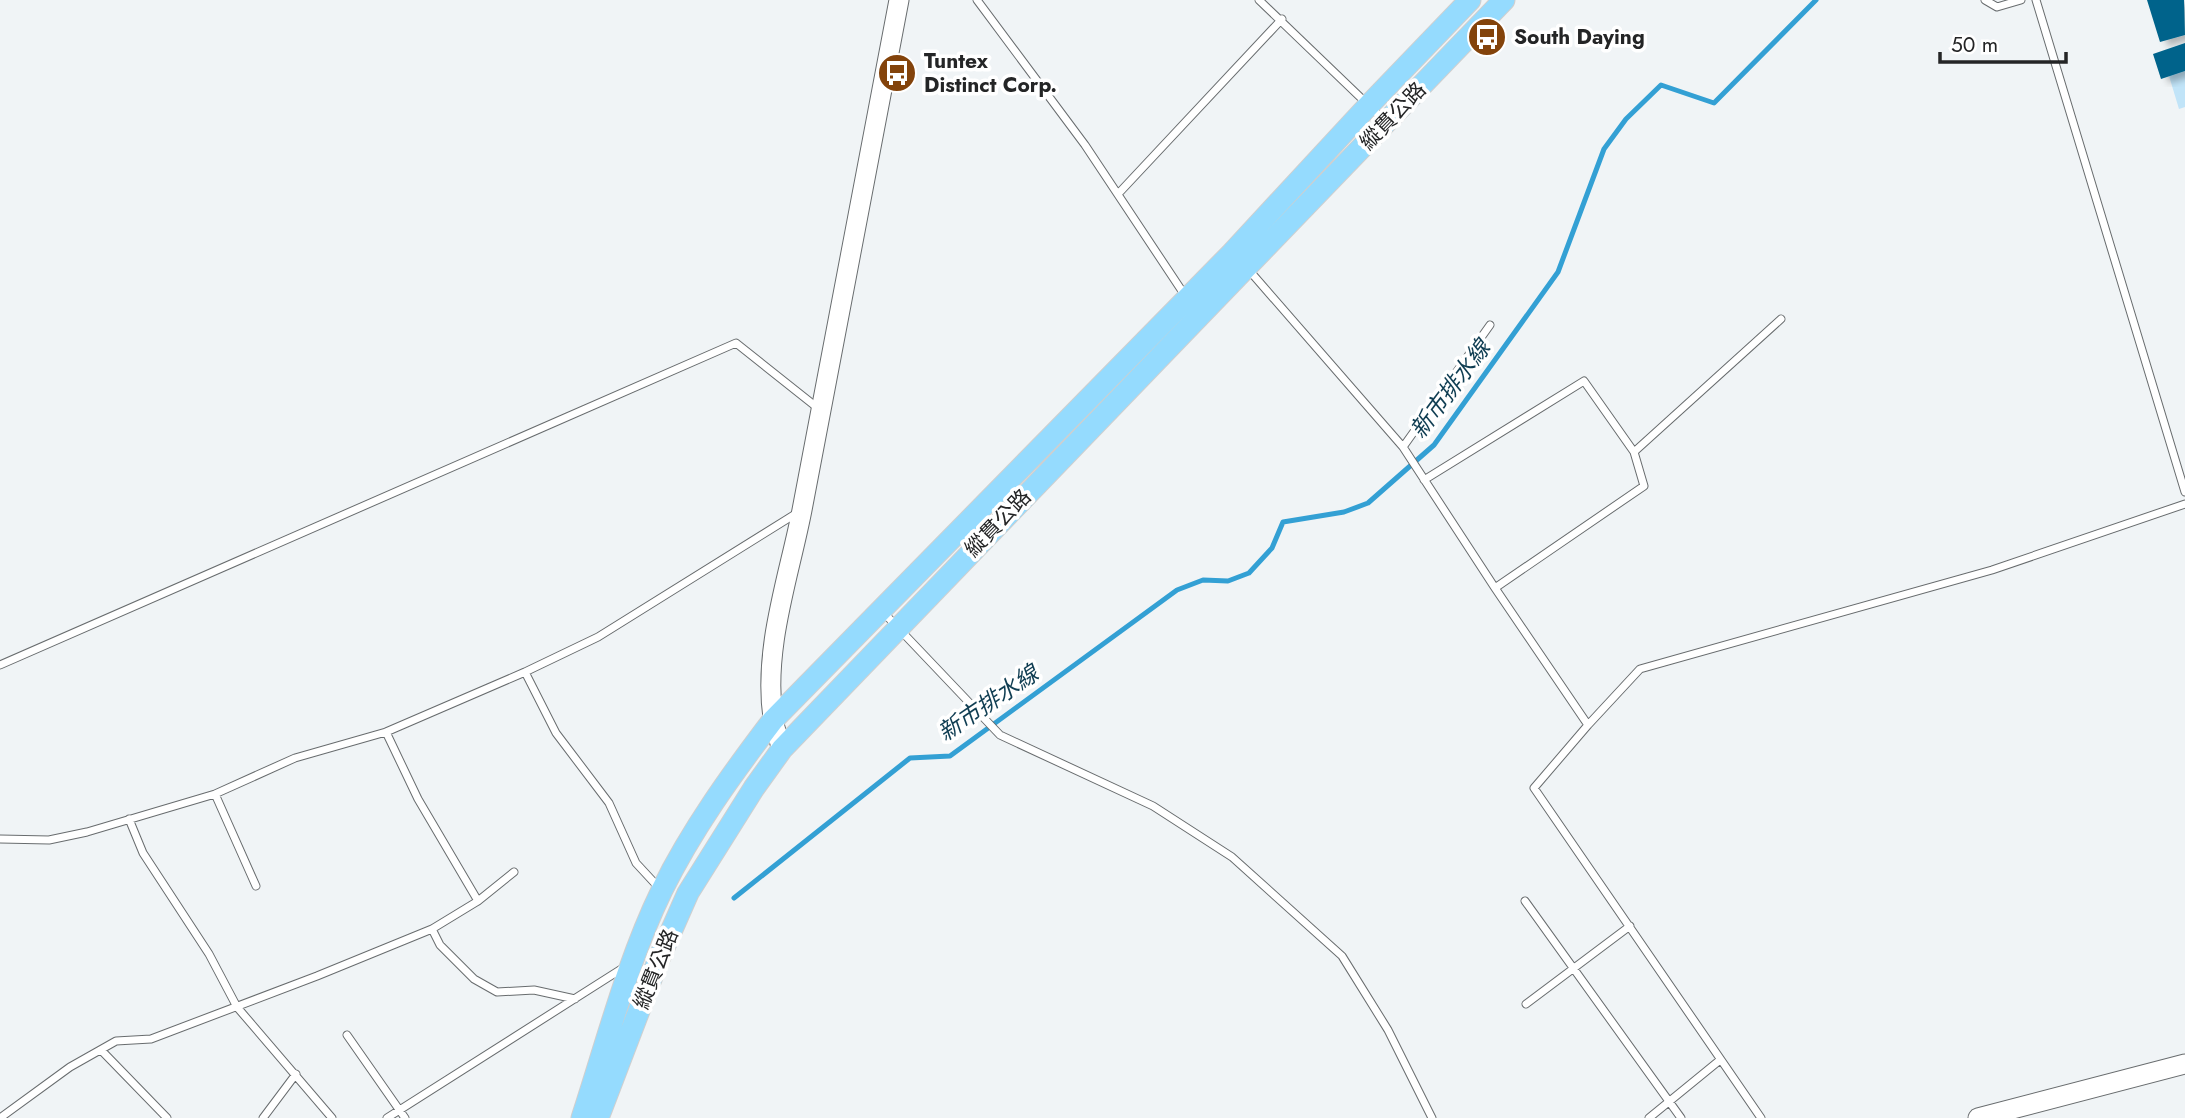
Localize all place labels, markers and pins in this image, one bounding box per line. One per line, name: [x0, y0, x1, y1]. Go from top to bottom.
bus stop icon: South Daying: [1466, 16, 1508, 58]
place label: South Daying: [1514, 22, 1645, 52]
place label: Tuntex Distinct Corp.: [924, 46, 1057, 100]
bus stop icon: Tuntex Distinct Corp.: [876, 52, 918, 94]

